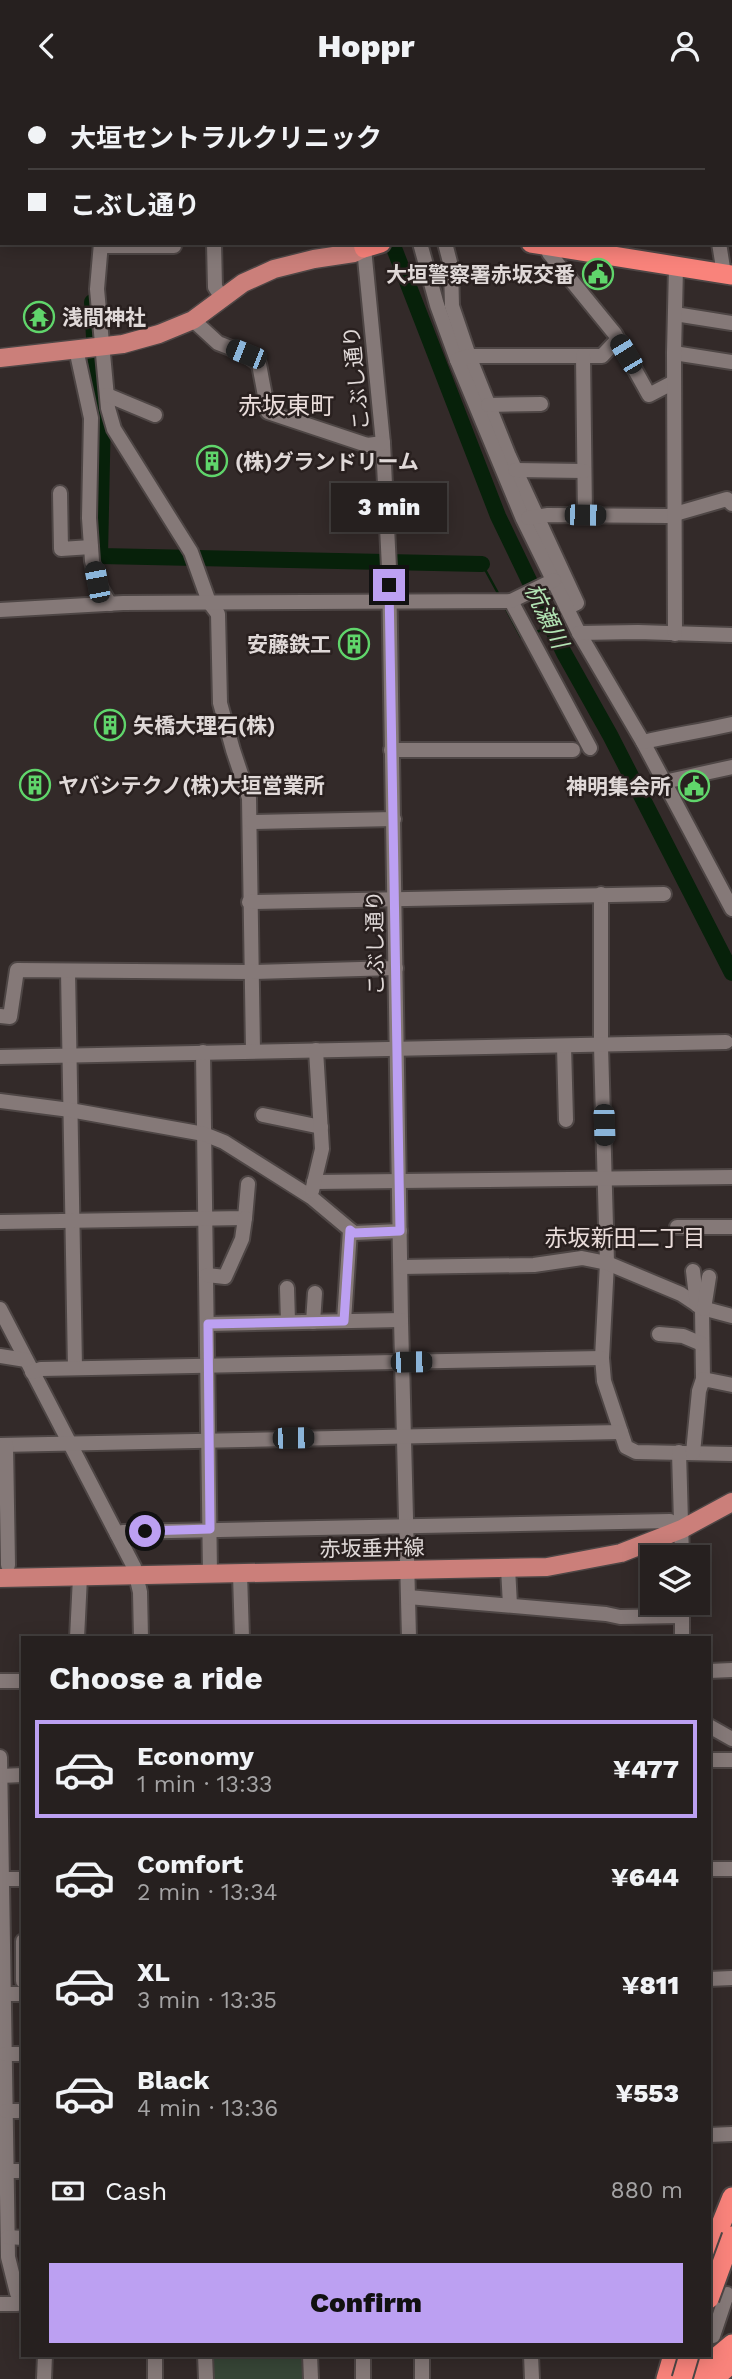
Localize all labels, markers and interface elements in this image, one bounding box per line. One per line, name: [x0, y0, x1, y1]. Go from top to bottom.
icon: back: [28, 27, 66, 65]
text: Hoppr: [317, 27, 415, 65]
icon: person: [666, 27, 704, 65]
text: 大垣セントラルクリニック: [70, 123, 382, 153]
text: こぶし通り: [70, 190, 200, 220]
public building icon: 大垣警察署赤坂交番: [581, 257, 615, 291]
place label: 大垣警察署赤坂交番: [386, 262, 575, 287]
temple icon: 浅間神社: [22, 300, 56, 334]
place label: 浅間神社: [62, 305, 146, 330]
street label: こぶし通り: [338, 324, 374, 432]
car: [607, 331, 646, 377]
car: [223, 336, 270, 372]
district label: 赤坂東町: [238, 392, 334, 420]
building icon: (株)グランドリーム: [195, 444, 229, 478]
place label: (株)グランドリーム: [235, 449, 419, 474]
callout: 3 min: [331, 483, 447, 533]
text: 3 min: [358, 494, 420, 521]
car: [564, 504, 607, 526]
car: [83, 559, 112, 605]
route end: [373, 569, 405, 601]
water label: 杭瀬川: [519, 579, 575, 656]
building icon: 安藤鉄工: [337, 627, 371, 661]
place label: 安藤鉄工: [247, 632, 331, 657]
building icon: 矢橋大理石(株): [93, 708, 127, 742]
place label: 矢橋大理石(株): [133, 713, 275, 738]
building icon: ヤバシテクノ(株)大垣営業所: [18, 768, 52, 802]
public building icon: 神明集会所: [677, 769, 711, 803]
place label: ヤバシテクノ(株)大垣営業所: [58, 773, 325, 798]
place label: 神明集会所: [566, 774, 671, 799]
street label: こぶし通り: [362, 890, 388, 996]
car: [593, 1104, 616, 1146]
district label: 赤坂新田二丁目: [545, 1225, 706, 1252]
car: [390, 1351, 433, 1373]
car: [272, 1427, 315, 1449]
route start: [129, 1515, 161, 1547]
street label: 赤坂垂井線: [319, 1535, 425, 1561]
map controls: [640, 1545, 710, 1615]
button: layers: [640, 1545, 710, 1615]
text: Choose a ride: [49, 1659, 263, 1697]
icon: car: [53, 1738, 116, 1801]
text: Economy: [137, 1741, 254, 1771]
text: ¥477: [613, 1754, 679, 1784]
text: 1 min · 13:33: [137, 1771, 273, 1798]
icon: car: [53, 1846, 116, 1909]
text: Comfort: [137, 1849, 243, 1879]
text: ¥644: [611, 1862, 679, 1892]
text: 2 min · 13:34: [137, 1879, 278, 1906]
icon: car: [53, 1954, 116, 2017]
text: XL: [137, 1957, 170, 1987]
text: ¥811: [622, 1970, 679, 2000]
text: 3 min · 13:35: [137, 1987, 277, 2014]
icon: car: [53, 2062, 116, 2125]
text: Black: [137, 2065, 209, 2095]
text: ¥553: [615, 2078, 679, 2108]
text: 4 min · 13:36: [137, 2095, 278, 2122]
icon: cash: [49, 2172, 87, 2210]
text: Cash: [105, 2176, 167, 2206]
text: 880 m: [611, 2177, 683, 2204]
button: Confirm: [49, 2263, 683, 2343]

